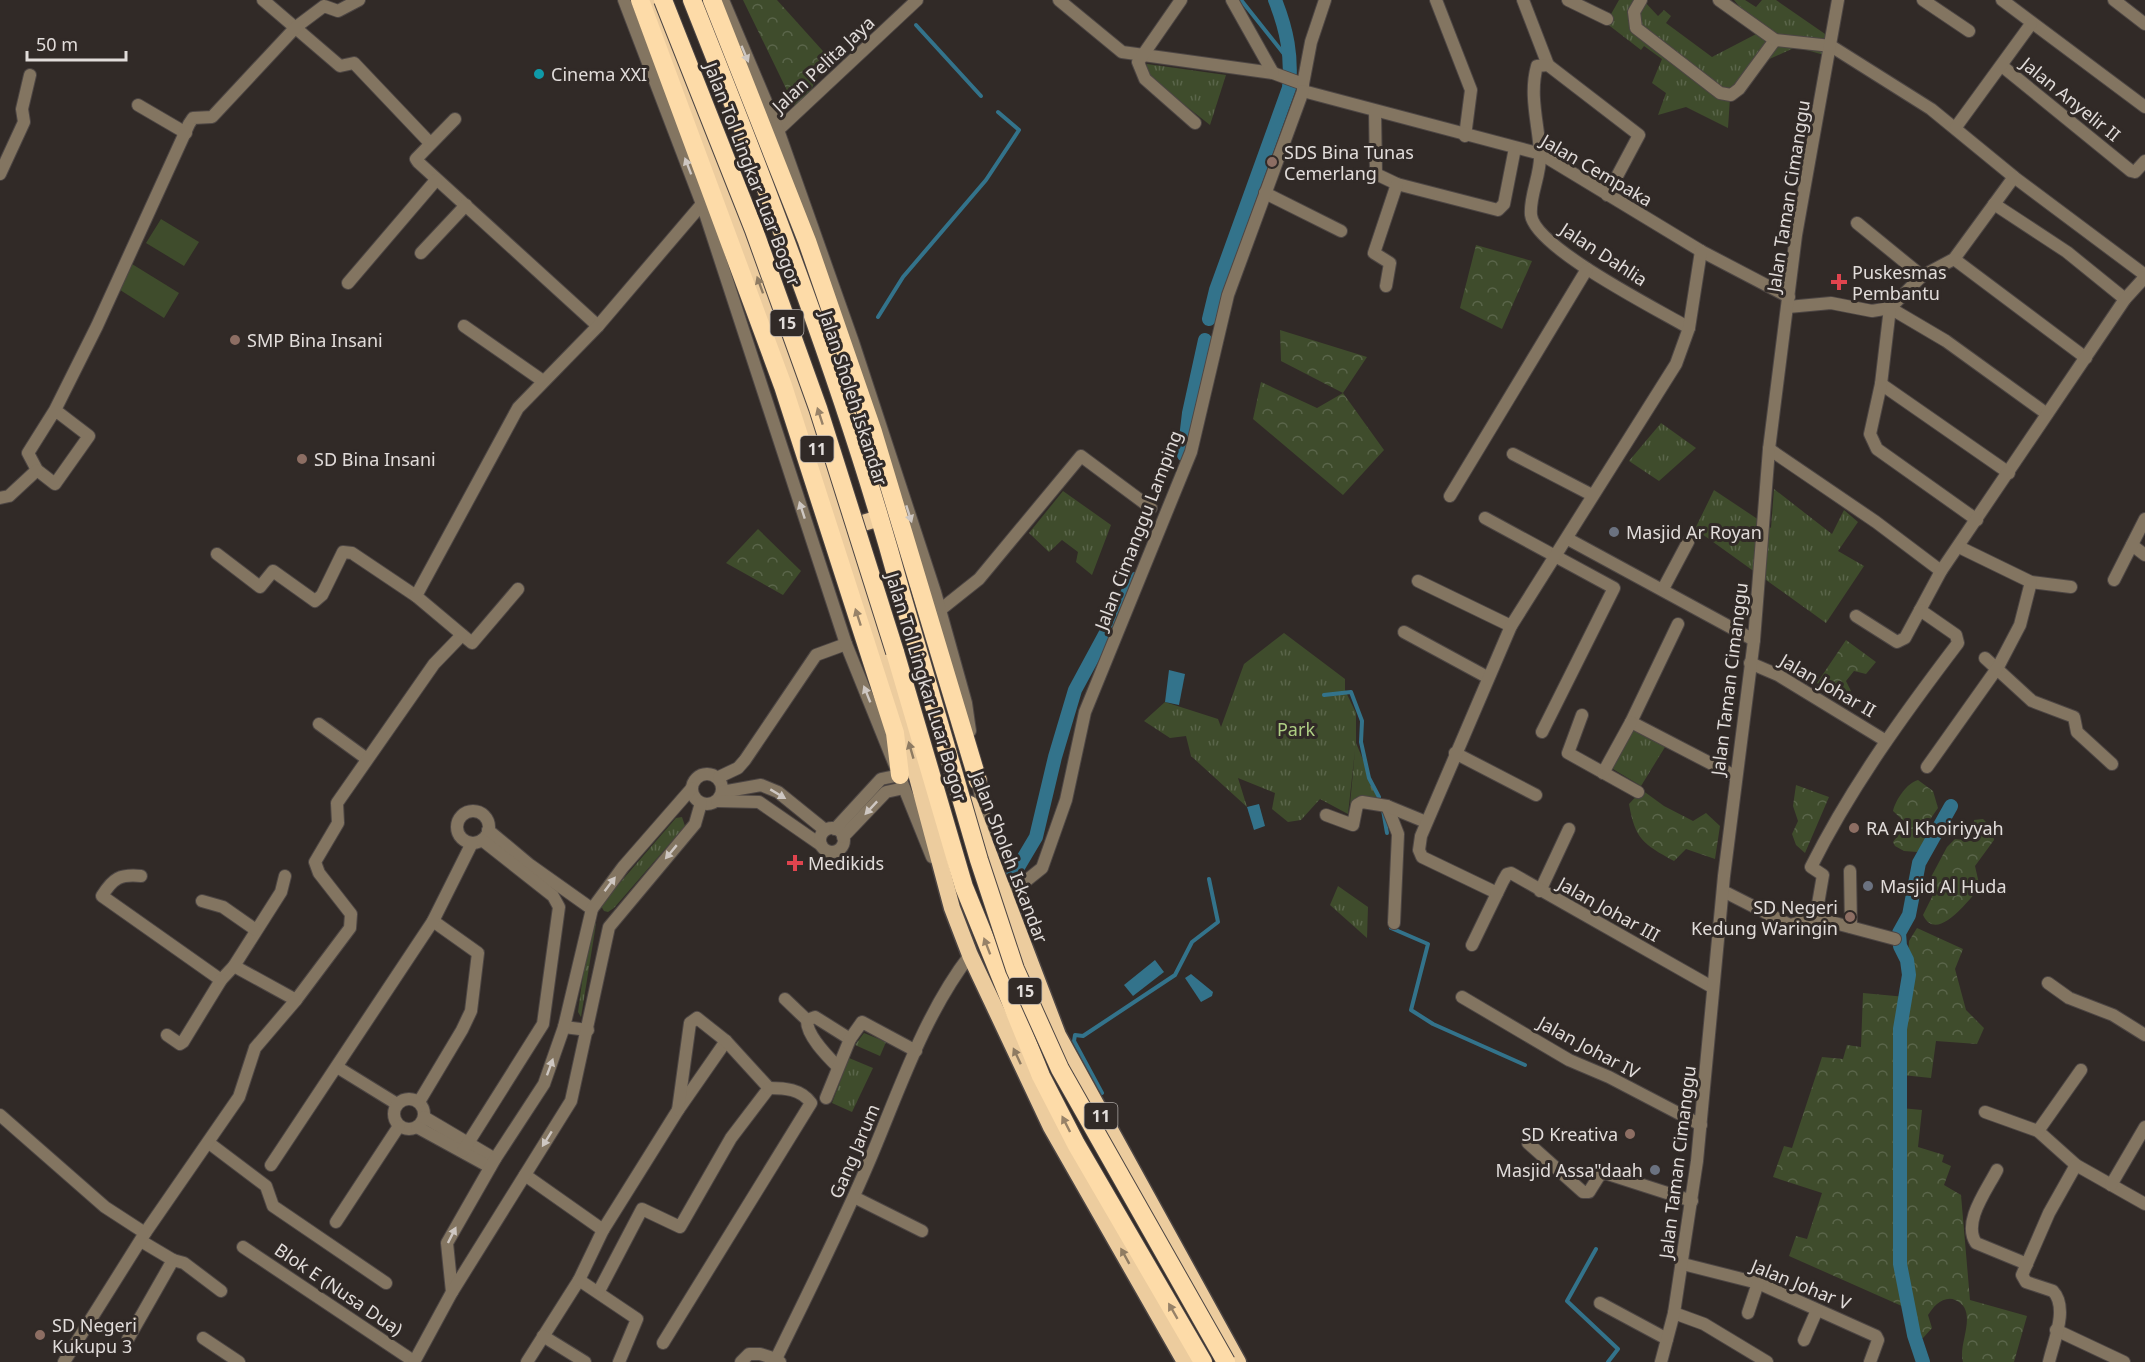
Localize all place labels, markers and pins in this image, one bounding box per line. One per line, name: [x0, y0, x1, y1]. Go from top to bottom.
place label: Cinema XXI: [551, 62, 647, 86]
marker: Cinema XXI: [532, 67, 546, 81]
place label: SDS Bina Tunas Cemerlang: [1284, 140, 1414, 185]
marker: SDS Bina Tunas Cemerlang: [1265, 155, 1279, 169]
place label: Puskesmas Pembantu: [1852, 260, 1947, 305]
marker: Puskesmas Pembantu: [1830, 273, 1848, 291]
place label: SMP Bina Insani: [247, 328, 383, 352]
marker: SMP Bina Insani: [228, 333, 242, 347]
place label: SD Bina Insani: [314, 447, 436, 471]
marker: SD Bina Insani: [295, 452, 309, 466]
place label: Masjid Ar Royan: [1626, 520, 1762, 544]
marker: Masjid Ar Royan: [1607, 525, 1621, 539]
place label: RA Al Khoiriyyah: [1866, 816, 2004, 840]
marker: RA Al Khoiriyyah: [1847, 821, 1861, 835]
place label: Medikids: [808, 851, 884, 875]
marker: Medikids: [786, 854, 804, 872]
place label: Masjid Al Huda: [1880, 874, 2007, 898]
marker: Masjid Al Huda: [1861, 879, 1875, 893]
place label: SD Negeri Kedung Waringin: [1691, 895, 1838, 940]
marker: SD Negeri Kedung Waringin: [1843, 910, 1857, 924]
place label: SD Kreativa: [1521, 1122, 1618, 1146]
marker: SD Kreativa: [1623, 1127, 1637, 1141]
place label: Masjid Assa"daah: [1496, 1158, 1643, 1182]
marker: Masjid Assa"daah: [1648, 1163, 1662, 1177]
place label: SD Negeri Kukupu 3: [52, 1313, 137, 1358]
marker: SD Negeri Kukupu 3: [33, 1328, 47, 1342]

